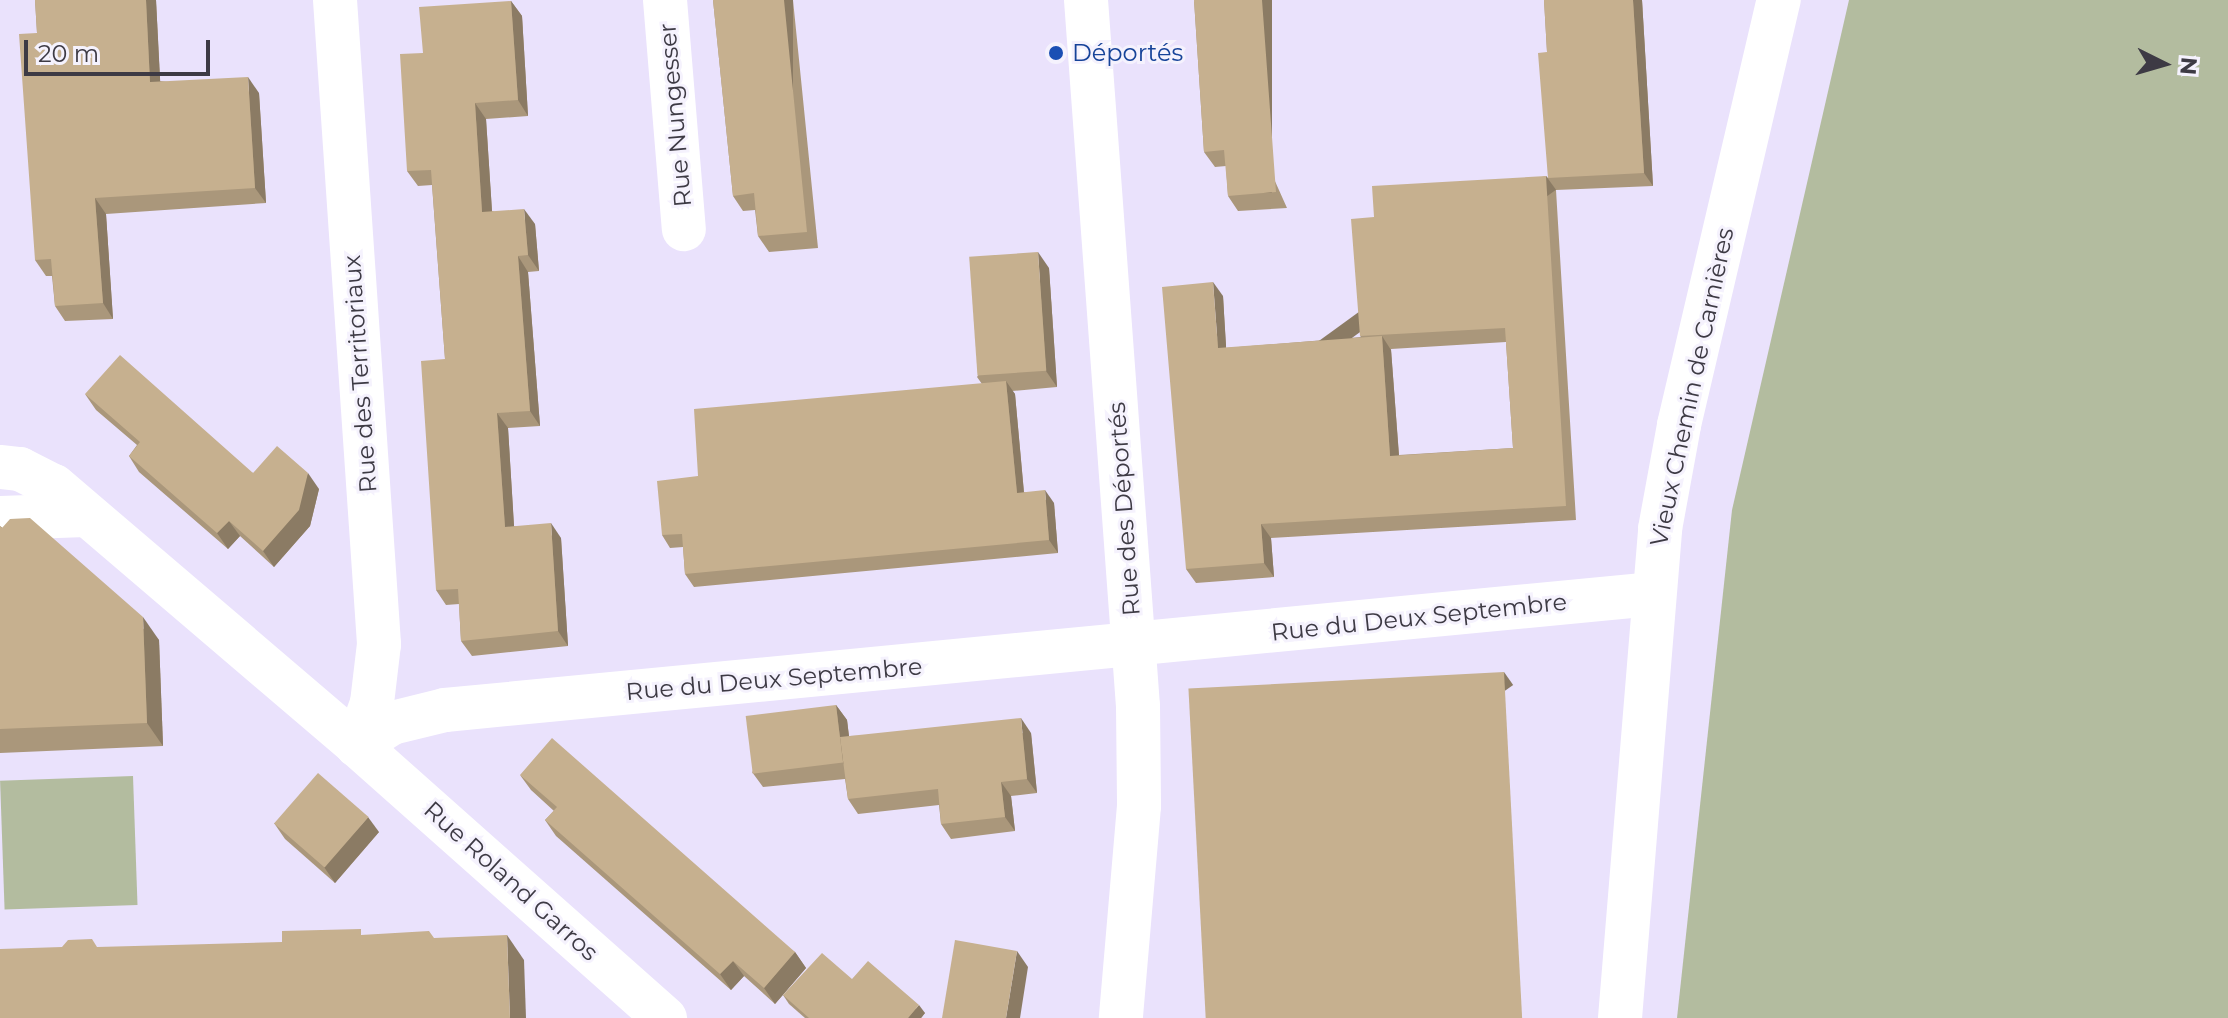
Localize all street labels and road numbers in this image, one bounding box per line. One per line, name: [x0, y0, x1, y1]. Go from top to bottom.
street label: Rue Nungesser: [653, 22, 697, 208]
street label: Vieux Chemin de Carnières: [1644, 225, 1740, 549]
street label: Rue des Territoriaux: [337, 254, 383, 494]
street label: Rue des Déportés: [1102, 401, 1146, 617]
street label: Rue du Deux Septembre: [1270, 587, 1568, 647]
street label: Rue du Deux Septembre: [625, 652, 923, 706]
street label: Rue Roland Garros: [418, 795, 604, 967]

